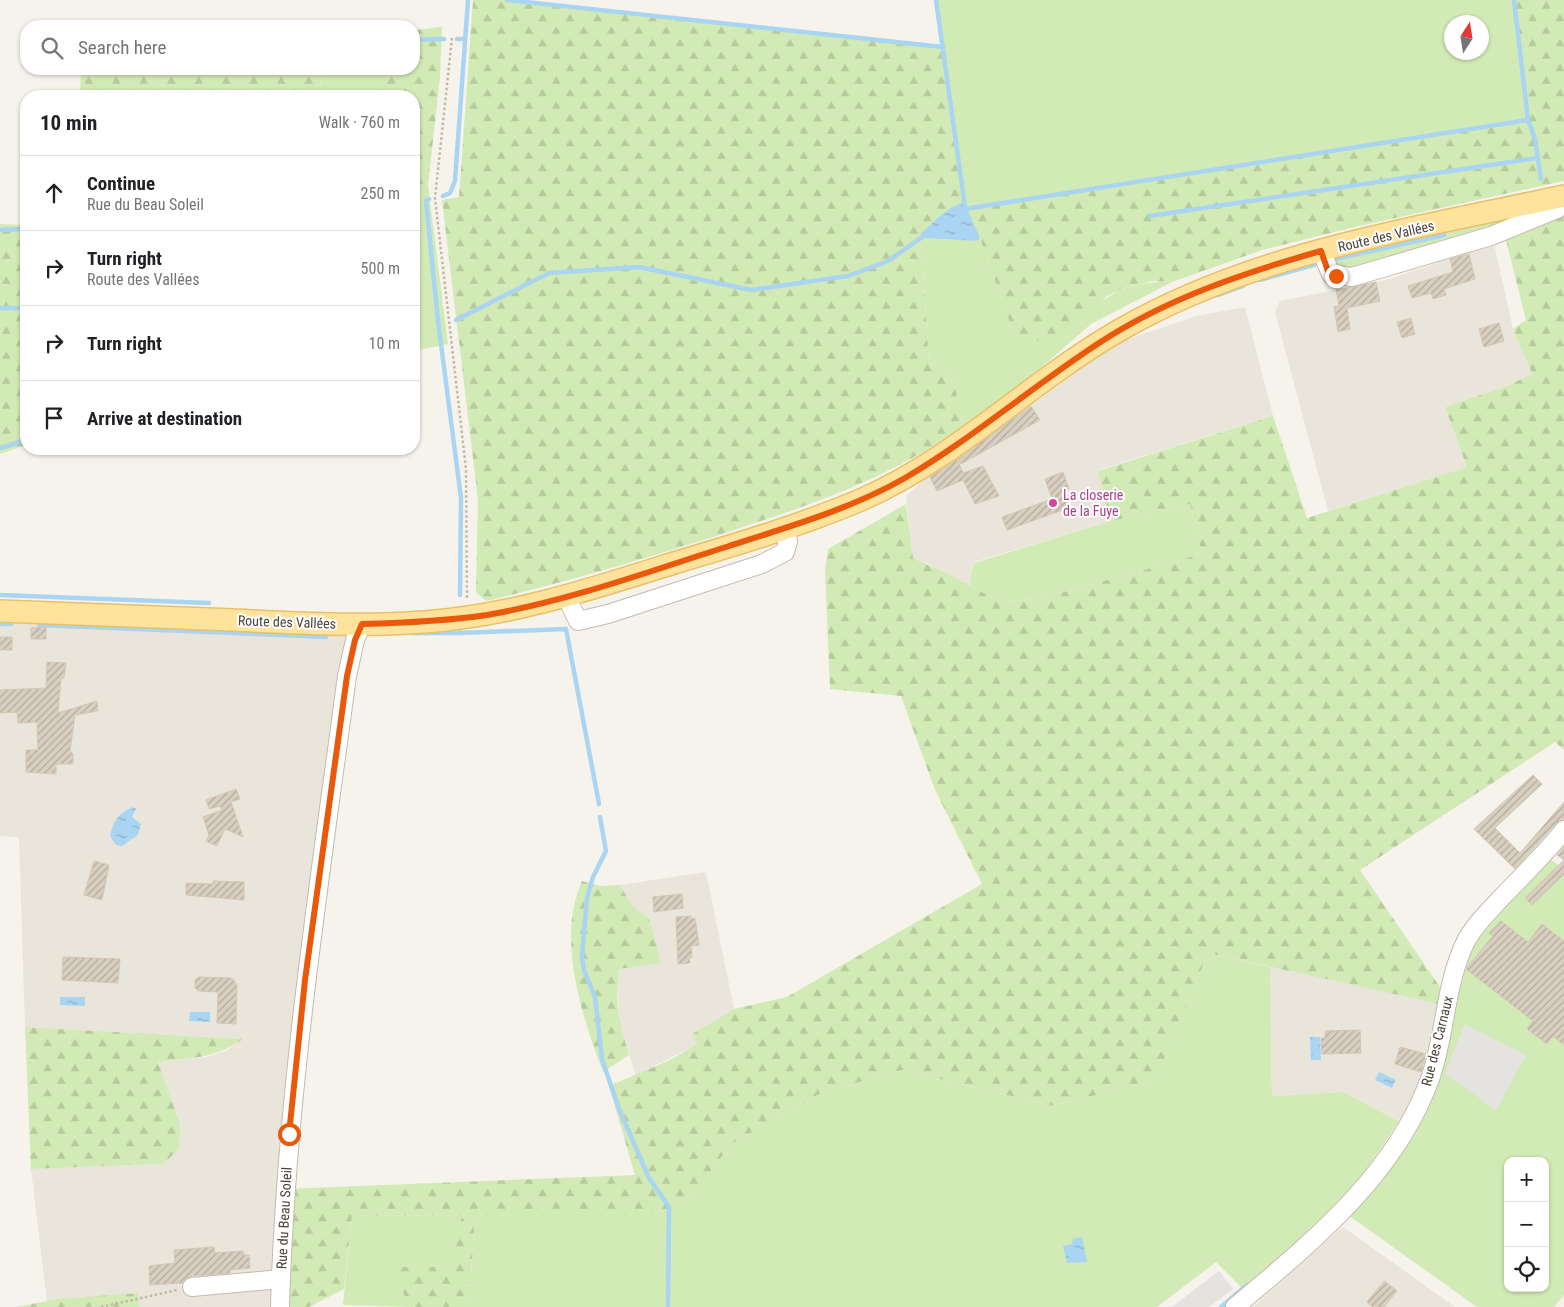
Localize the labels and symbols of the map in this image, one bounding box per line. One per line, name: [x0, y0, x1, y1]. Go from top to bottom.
north arrow: [1444, 15, 1489, 60]
street label: Route des Vallées: [1336, 217, 1436, 255]
route end: [1325, 265, 1348, 288]
place label: La closerie de la Fuye: [1063, 487, 1124, 519]
marker: La closerie de la Fuye: [1047, 497, 1059, 509]
street label: Route des Vallées: [238, 612, 336, 632]
street label: Rue des Carnaux: [1418, 994, 1456, 1088]
route start: [278, 1123, 301, 1146]
street label: Rue du Beau Soleil: [273, 1167, 295, 1269]

